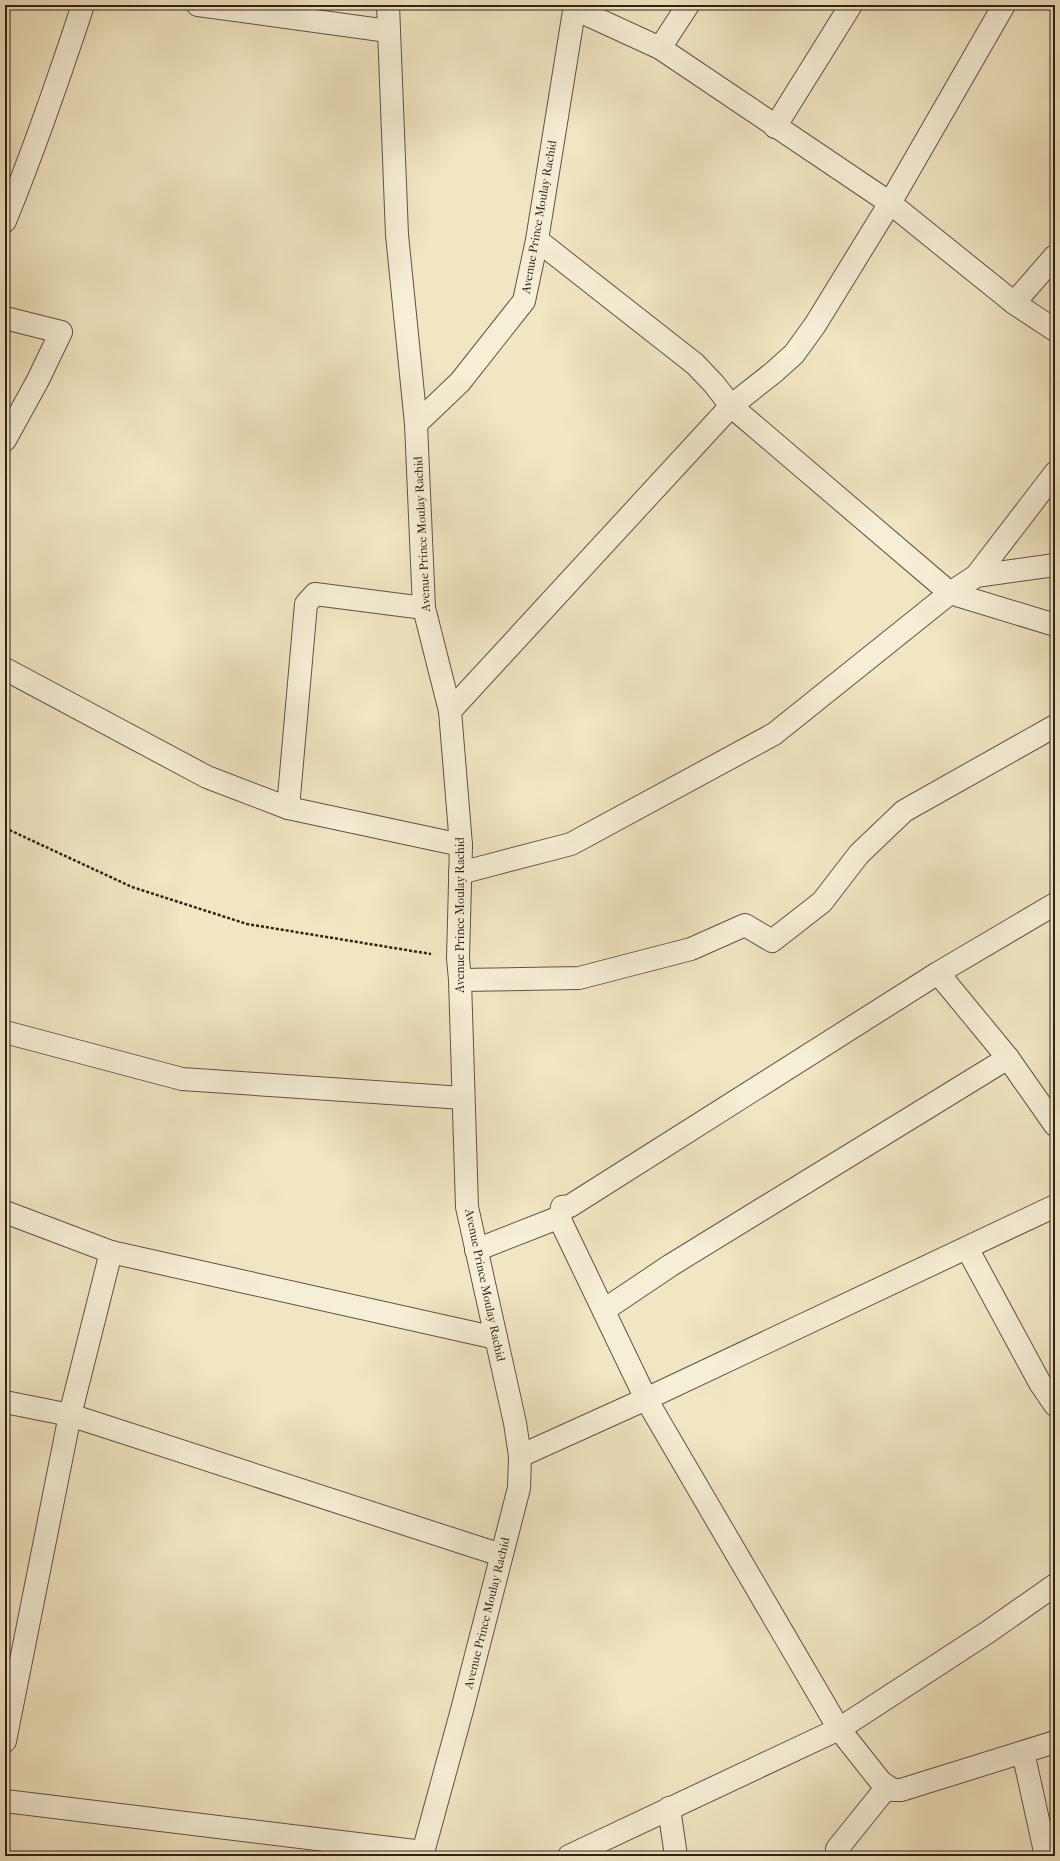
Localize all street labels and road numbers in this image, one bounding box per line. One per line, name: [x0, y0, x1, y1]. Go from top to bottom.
street label: Avenue Prince Moulay Rachid: [518, 139, 559, 296]
street label: Avenue Prince Moulay Rachid: [411, 456, 433, 613]
street label: Avenue Prince Moulay Rachid: [453, 837, 467, 994]
street label: Avenue Prince Moulay Rachid: [462, 1206, 508, 1363]
street label: Avenue Prince Moulay Rachid: [461, 1535, 513, 1691]

